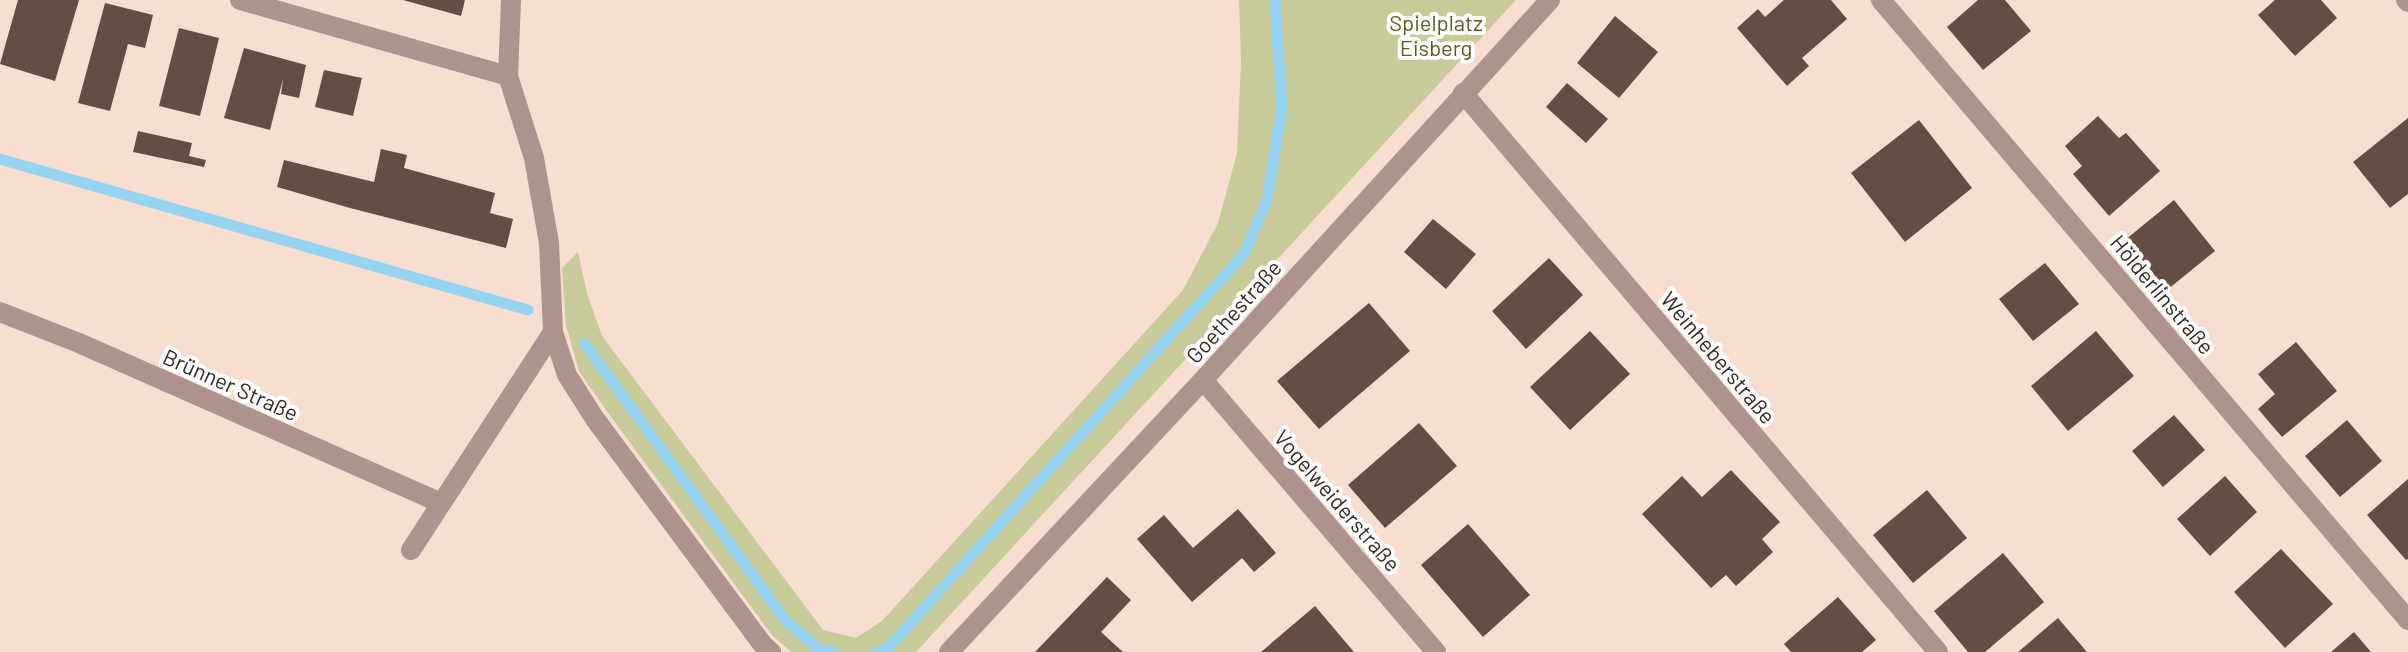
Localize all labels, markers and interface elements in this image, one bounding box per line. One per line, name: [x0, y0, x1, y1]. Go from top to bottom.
park label: Spielplatz Eisberg: [1389, 9, 1483, 60]
street label: Hölderlinstraße: [2106, 229, 2220, 359]
street label: Goethestraße: [1180, 254, 1286, 368]
street label: Weinheberstraße: [1656, 286, 1782, 428]
street label: Brünner Straße: [159, 343, 303, 425]
street label: Vogelweiderstraße: [1270, 424, 1406, 576]

